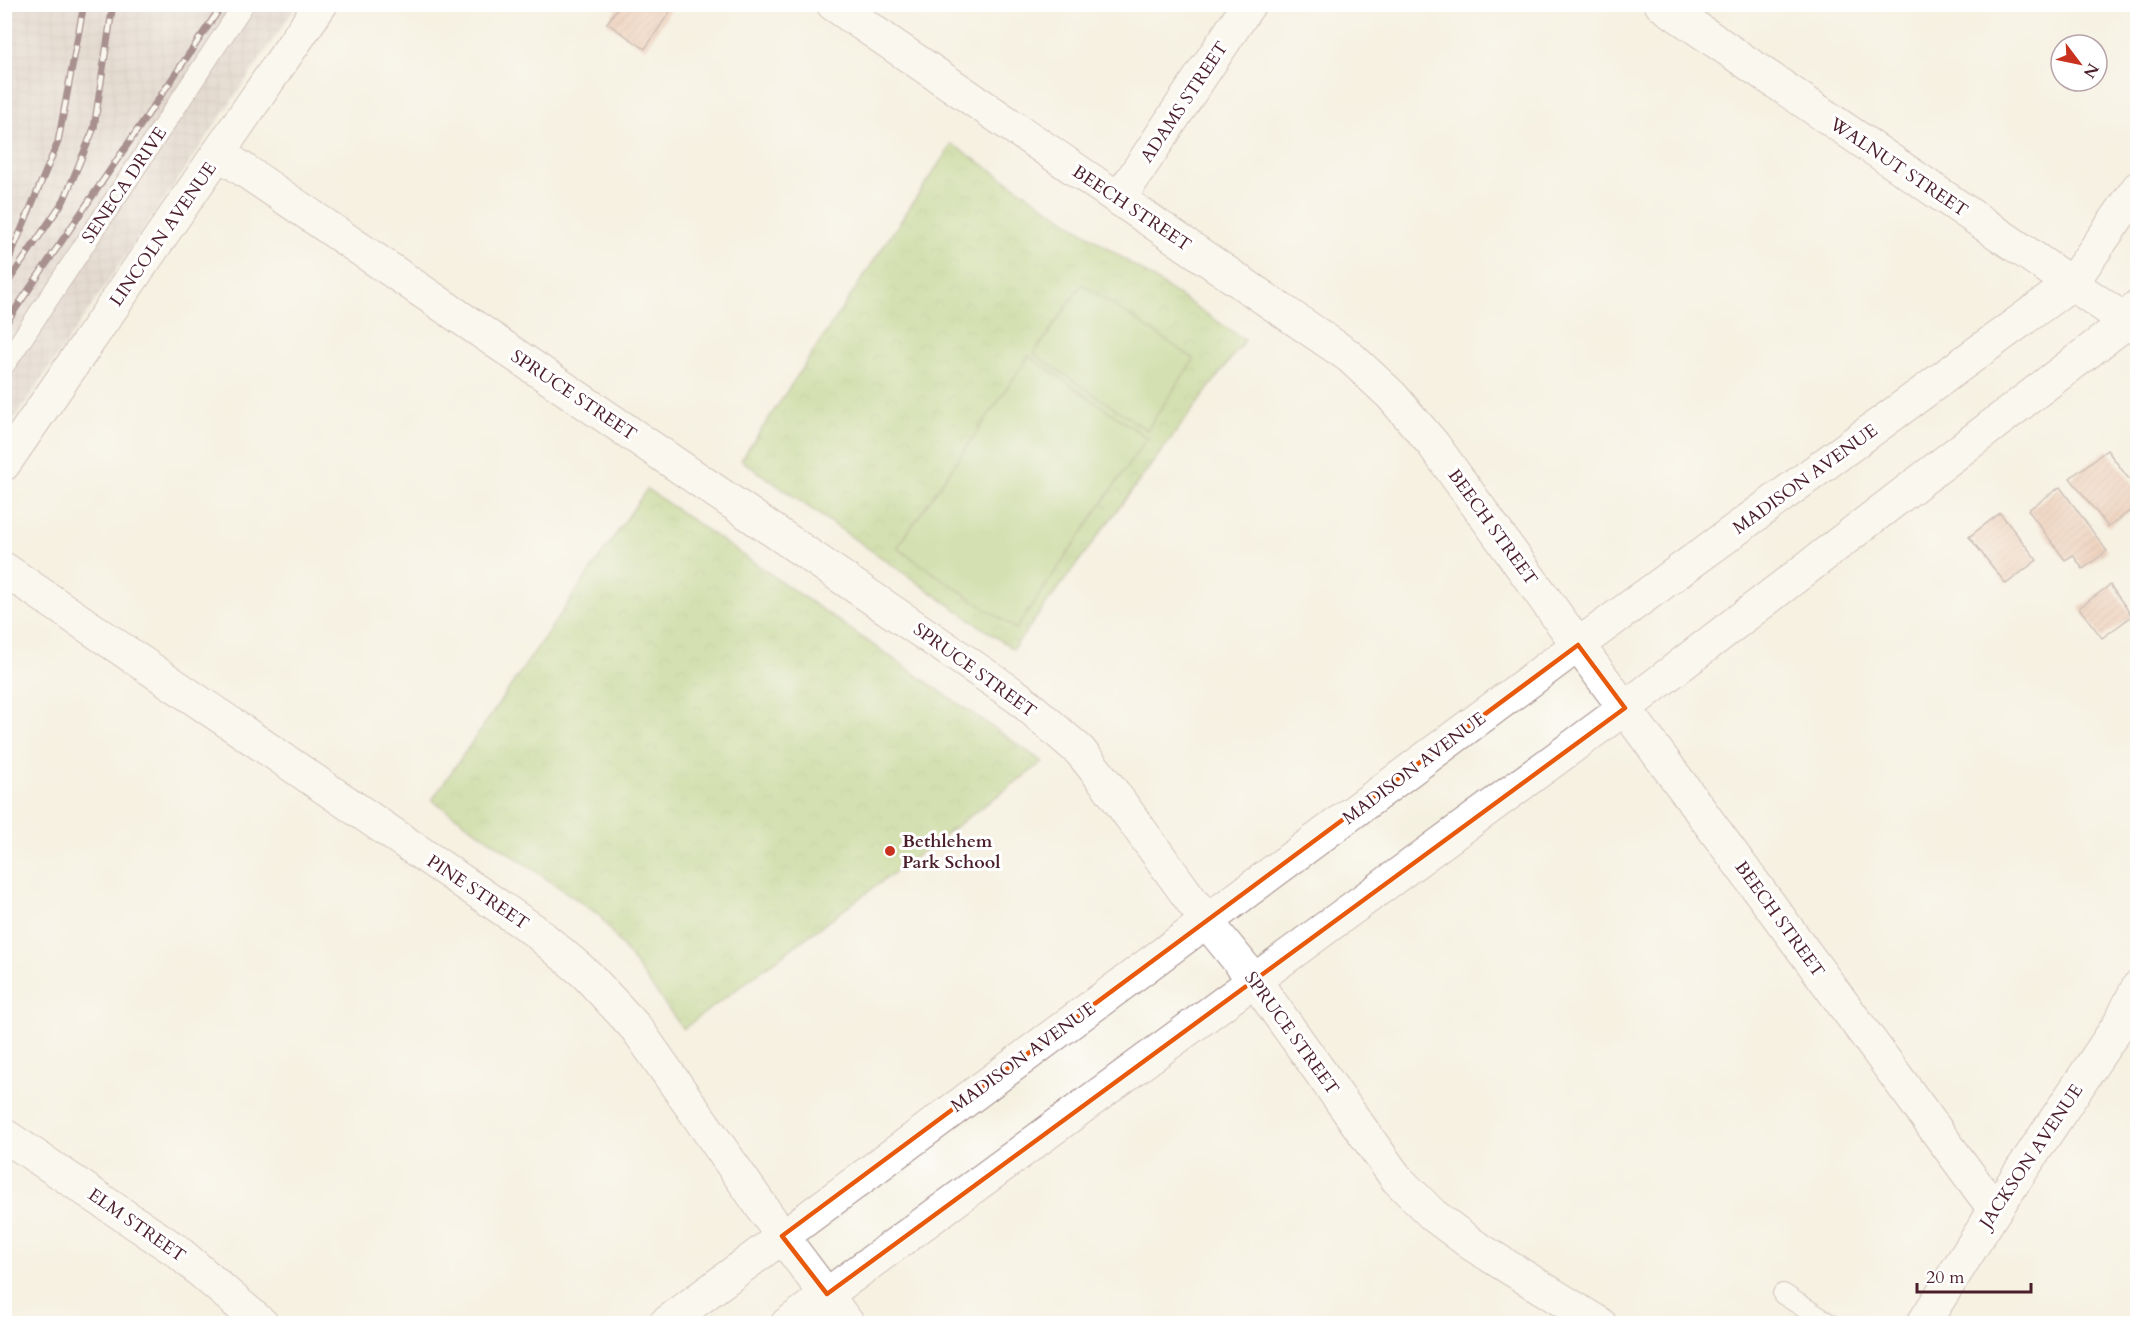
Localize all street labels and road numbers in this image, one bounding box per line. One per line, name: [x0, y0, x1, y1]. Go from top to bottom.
street label: ADAMS STREET: [1135, 37, 1234, 168]
street label: WALNUT STREET: [1824, 111, 1973, 223]
street label: SENECA DRIVE: [76, 122, 173, 248]
street label: LINCOLN AVENUE: [104, 157, 223, 312]
street label: BEECH STREET: [1067, 159, 1196, 257]
street label: SPRUCE STREET: [506, 344, 642, 447]
street label: MADISON AVENUE: [1728, 418, 1883, 541]
street label: BEECH STREET: [1442, 464, 1543, 591]
street label: SPRUCE STREET: [908, 617, 1041, 724]
street label: MADISON AVENUE: [1337, 706, 1491, 831]
street label: PINE STREET: [422, 849, 534, 936]
street label: BEECH STREET: [1729, 856, 1830, 983]
street label: SPRUCE STREET: [1238, 967, 1345, 1100]
street label: MADISON AVENUE: [946, 996, 1101, 1119]
street label: JACKSON AVENUE: [1972, 1079, 2089, 1236]
street label: ELM STREET: [83, 1183, 191, 1268]

